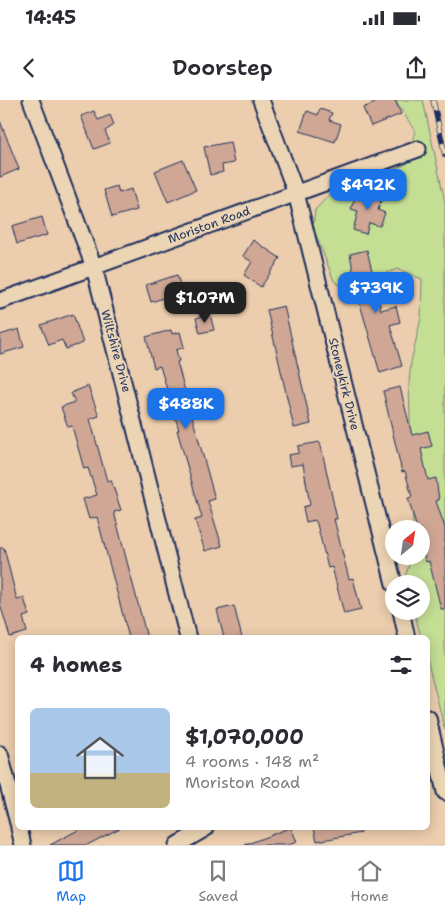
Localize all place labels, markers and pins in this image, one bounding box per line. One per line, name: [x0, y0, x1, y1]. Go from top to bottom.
pin: $492K: [333, 168, 403, 211]
pin: $739K: [341, 272, 411, 314]
pin: $1.07M: [164, 282, 246, 324]
pin: $488K: [151, 388, 221, 430]

